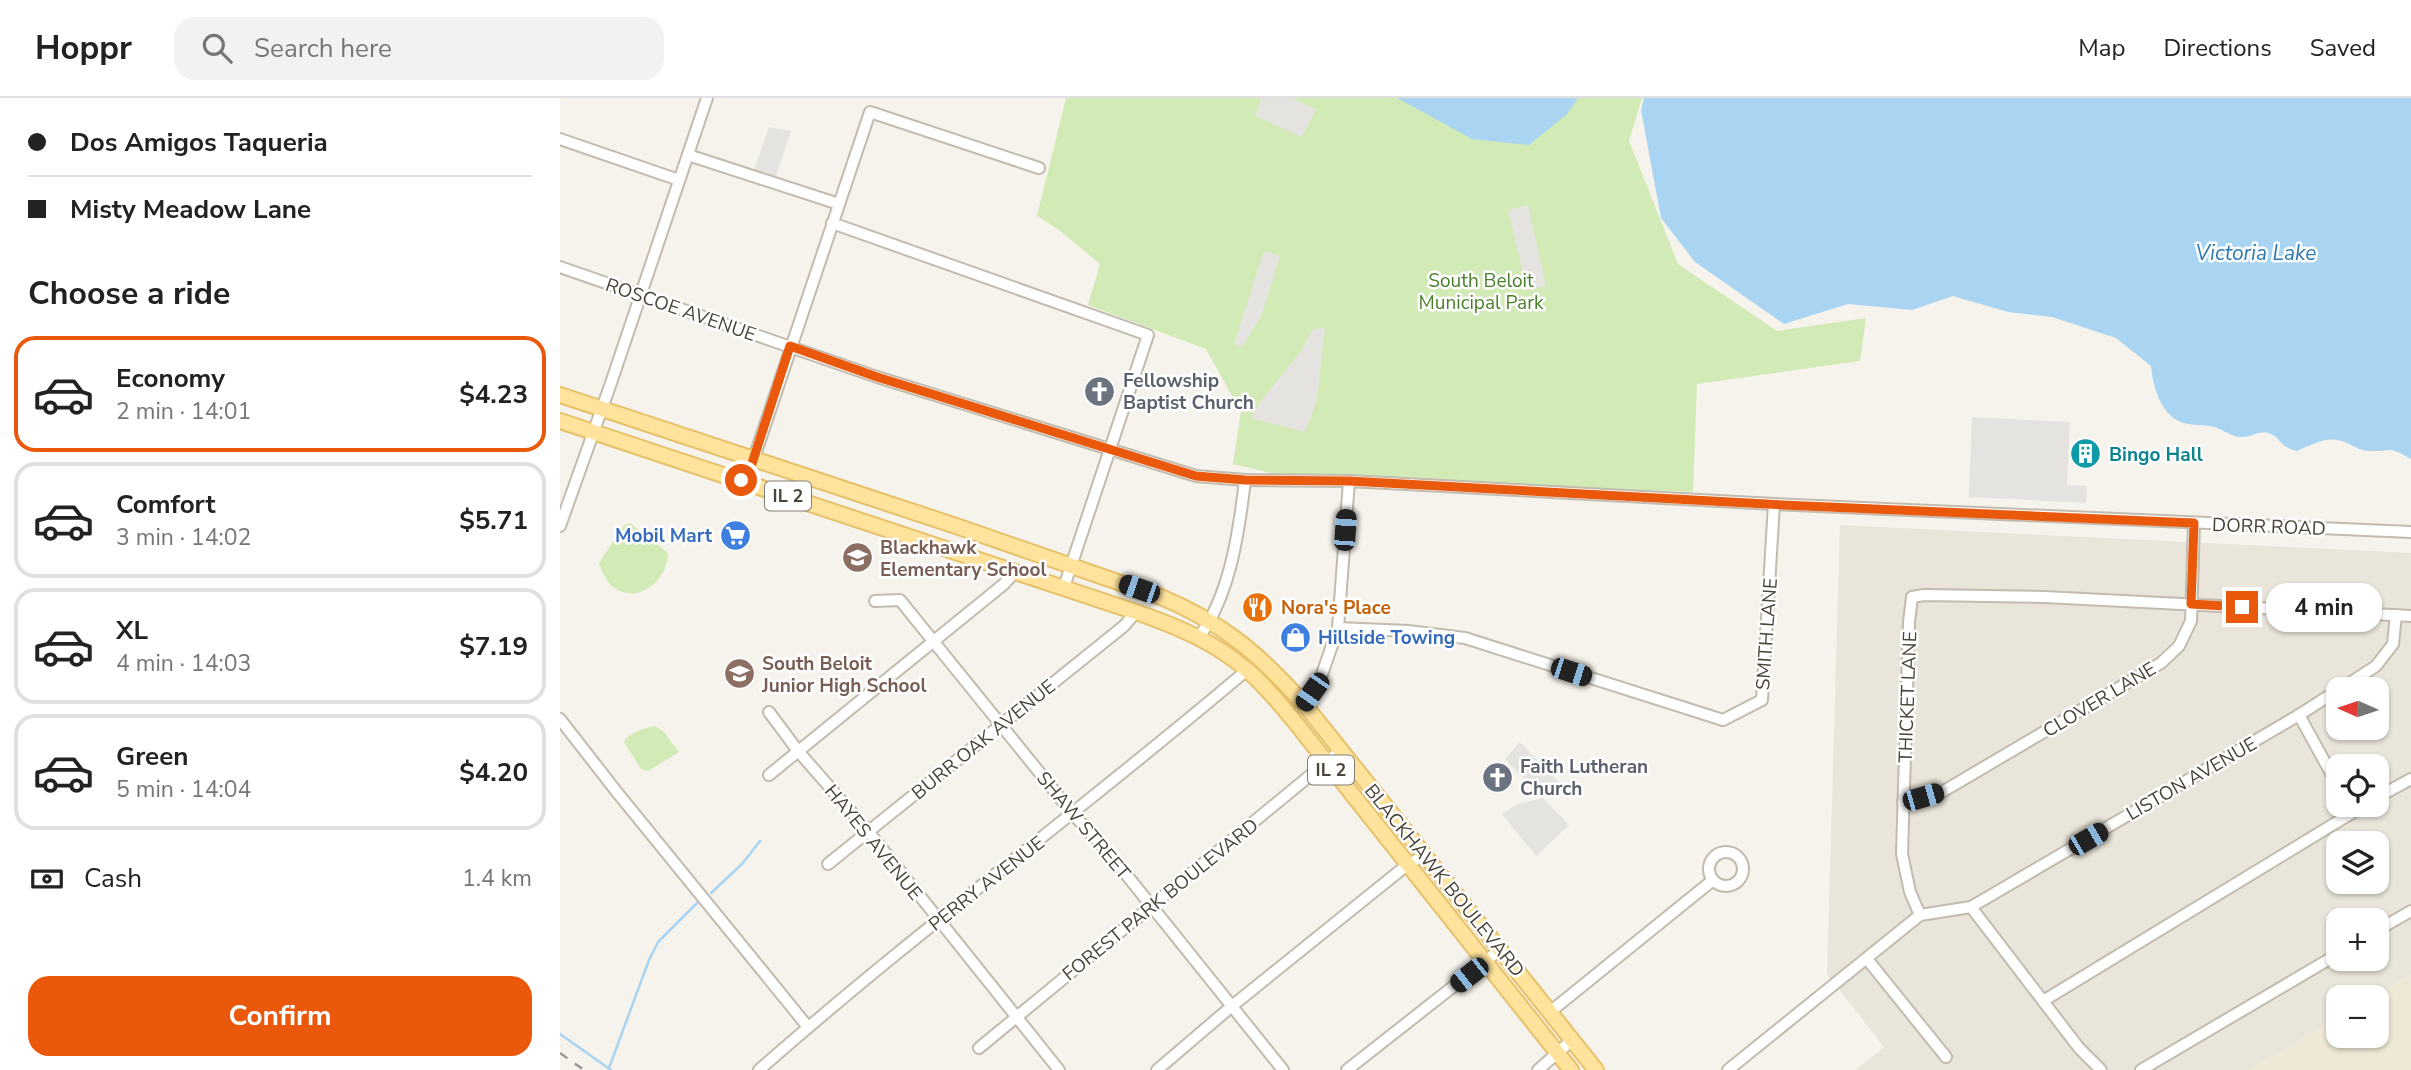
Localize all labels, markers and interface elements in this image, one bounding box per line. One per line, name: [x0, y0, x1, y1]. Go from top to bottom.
search box: [174, 17, 664, 80]
text: Hoppr: [35, 26, 132, 71]
icon: search: [198, 29, 236, 67]
text: Search here: [254, 31, 392, 66]
text: Map: [2078, 32, 2125, 64]
text: Directions: [2163, 32, 2272, 64]
text: Saved: [2310, 32, 2376, 64]
text: Dos Amigos Taqueria: [70, 125, 328, 160]
text: Misty Meadow Lane: [70, 192, 311, 227]
water label: Victoria Lake: [2196, 239, 2316, 267]
park label: South Beloit Municipal Park: [1419, 268, 1544, 316]
text: Choose a ride: [28, 272, 230, 315]
street label: ROSCOE AVENUE: [602, 272, 759, 348]
text: Economy: [116, 361, 225, 396]
icon: car: [32, 363, 95, 426]
place label: Fellowship Baptist Church: [1123, 368, 1254, 416]
church icon: Fellowship Baptist Church: [1083, 374, 1117, 408]
text: $4.23: [459, 377, 528, 412]
text: 2 min · 14:01: [116, 396, 251, 427]
building icon: Bingo Hall: [2069, 437, 2103, 471]
place label: Bingo Hall: [2109, 442, 2203, 468]
route start: [725, 464, 757, 496]
road number: IL 2: [765, 482, 811, 510]
text: Comfort: [116, 487, 216, 522]
icon: car: [32, 489, 95, 552]
text: $5.71: [459, 503, 528, 538]
car: [1334, 508, 1357, 552]
street label: DORR ROAD: [2212, 512, 2326, 542]
supermarket icon: Mobil Mart: [718, 518, 752, 552]
text: 3 min · 14:02: [116, 522, 251, 553]
place label: Mobil Mart: [615, 523, 713, 549]
place label: Blackhawk Elementary School: [880, 535, 1047, 583]
school or university icon: Blackhawk Elementary School: [840, 541, 874, 575]
car: [1116, 572, 1163, 606]
street label: SMITH LANE: [1750, 577, 1784, 691]
callout: 4 min: [2266, 582, 2382, 632]
restaurant icon: Nora's Place: [1241, 590, 1275, 624]
route end: [2226, 591, 2258, 623]
text: 4 min: [2294, 592, 2354, 623]
place label: Nora's Place: [1281, 595, 1391, 621]
text: XL: [116, 613, 148, 648]
icon: car: [32, 615, 95, 678]
shop icon: Hillside Towing: [1278, 620, 1312, 654]
place label: Hillside Towing: [1318, 625, 1455, 651]
text: $7.19: [459, 629, 528, 664]
street label: THICKET LANE: [1893, 631, 1923, 763]
text: 4 min · 14:03: [116, 648, 251, 679]
place label: South Beloit Junior High School: [761, 651, 927, 699]
car: [1548, 656, 1595, 688]
street label: CLOVER LANE: [2038, 656, 2161, 744]
school or university icon: South Beloit Junior High School: [722, 657, 756, 691]
car: [1292, 669, 1333, 715]
street label: BURR OAK AVENUE: [906, 674, 1061, 806]
north arrow: [2326, 677, 2389, 740]
map controls: [2326, 677, 2389, 1048]
street label: LISTON AVENUE: [2121, 731, 2262, 827]
text: Green: [116, 739, 189, 774]
icon: car: [32, 741, 95, 804]
place label: Faith Lutheran Church: [1520, 754, 1648, 802]
button: locate: [2326, 754, 2389, 817]
text: $4.20: [459, 755, 528, 790]
road number: IL 2: [1308, 756, 1354, 784]
church icon: Faith Lutheran Church: [1480, 760, 1514, 794]
street label: SHAW STREET: [1030, 766, 1137, 886]
text: 5 min · 14:04: [116, 774, 251, 805]
street label: HAYES AVENUE: [818, 779, 928, 906]
street label: BLACKHAWK BOULEVARD: [1358, 779, 1530, 983]
car: [1900, 781, 1947, 813]
street label: FOREST PARK BOULEVARD: [1057, 813, 1264, 987]
car: [2065, 819, 2112, 859]
street label: PERRY AVENUE: [923, 830, 1050, 937]
button: layers: [2326, 831, 2389, 894]
icon: cash: [28, 860, 66, 898]
text: Cash: [84, 861, 142, 896]
text: 1.4 km: [462, 863, 532, 894]
button: +: [2326, 908, 2389, 971]
car: [1446, 954, 1493, 996]
button: Confirm: [28, 976, 532, 1056]
button: −: [2326, 985, 2389, 1048]

